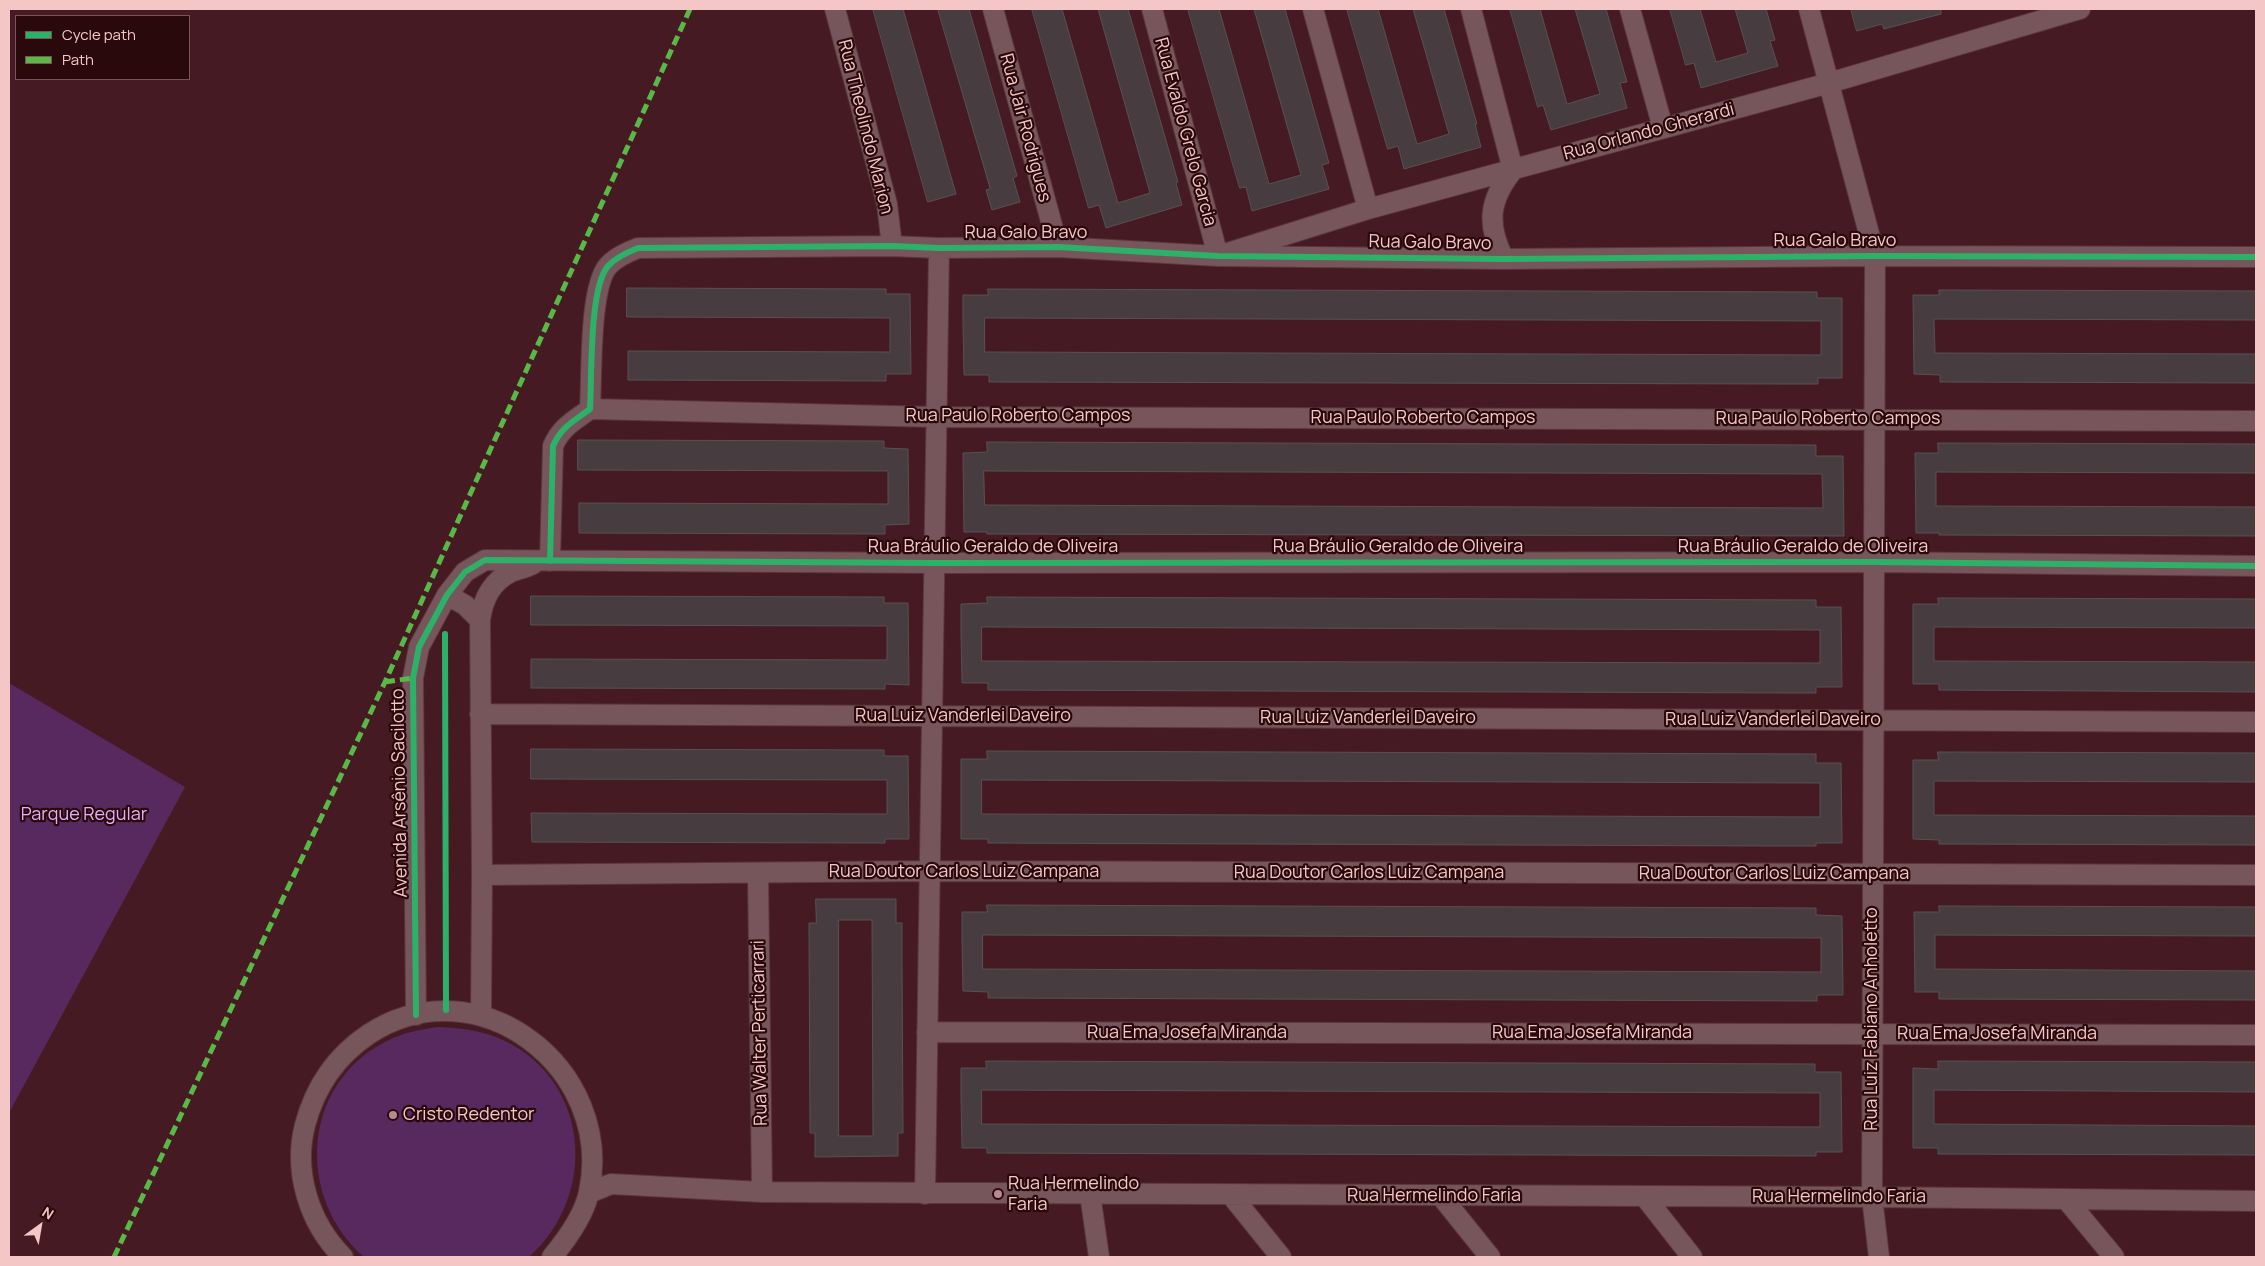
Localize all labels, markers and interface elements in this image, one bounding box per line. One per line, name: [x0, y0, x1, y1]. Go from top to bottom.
legend: [15, 15, 190, 80]
text: Cycle path: [62, 24, 136, 45]
street label: Rua Evaldo Grelo Garcia: [1149, 35, 1221, 229]
street label: Rua Theolindo Marion: [833, 37, 897, 217]
text: Path: [62, 49, 94, 70]
street label: Rua Jair Rodrigues: [995, 51, 1055, 205]
street label: Rua Orlando Gherardi: [1561, 99, 1737, 165]
street label: Rua Galo Bravo: [964, 222, 1088, 244]
street label: Rua Galo Bravo: [1773, 230, 1897, 252]
street label: Rua Galo Bravo: [1368, 231, 1492, 255]
street label: Rua Paulo Roberto Campos: [906, 405, 1130, 427]
street label: Rua Paulo Roberto Campos: [1311, 407, 1535, 429]
street label: Rua Paulo Roberto Campos: [1716, 408, 1940, 430]
street label: Rua Bráulio Geraldo de Oliveira: [868, 536, 1118, 558]
street label: Rua Bráulio Geraldo de Oliveira: [1273, 536, 1523, 558]
street label: Rua Bráulio Geraldo de Oliveira: [1678, 536, 1928, 558]
street label: Avenida Arsênio Sacilotto: [387, 688, 413, 898]
street label: Rua Luiz Vanderlei Daveiro: [855, 705, 1071, 727]
street label: Rua Luiz Vanderlei Daveiro: [1260, 707, 1476, 729]
street label: Rua Luiz Vanderlei Daveiro: [1665, 709, 1881, 731]
park label: Parque Regular: [21, 804, 147, 826]
street label: Rua Doutor Carlos Luiz Campana: [829, 861, 1099, 883]
street label: Rua Doutor Carlos Luiz Campana: [1234, 862, 1504, 884]
street label: Rua Doutor Carlos Luiz Campana: [1639, 863, 1909, 885]
street label: Rua Luiz Fabiano Anholetto: [1861, 907, 1883, 1131]
street label: Rua Walter Perticarrari: [748, 940, 772, 1126]
street label: Rua Ema Josefa Miranda: [1087, 1022, 1287, 1044]
street label: Rua Ema Josefa Miranda: [1492, 1022, 1692, 1044]
street label: Rua Ema Josefa Miranda: [1897, 1023, 2097, 1045]
place label: Cristo Redentor: [403, 1104, 535, 1126]
marker: Cristo Redentor: [387, 1109, 399, 1121]
place label: Rua Hermelindo Faria: [1008, 1173, 1139, 1216]
street label: Rua Hermelindo Faria: [1347, 1185, 1521, 1207]
street label: Rua Hermelindo Faria: [1752, 1186, 1926, 1208]
marker: Rua Hermelindo Faria: [992, 1188, 1004, 1200]
north arrow: [15, 1201, 65, 1251]
text: N: [39, 1202, 58, 1224]

